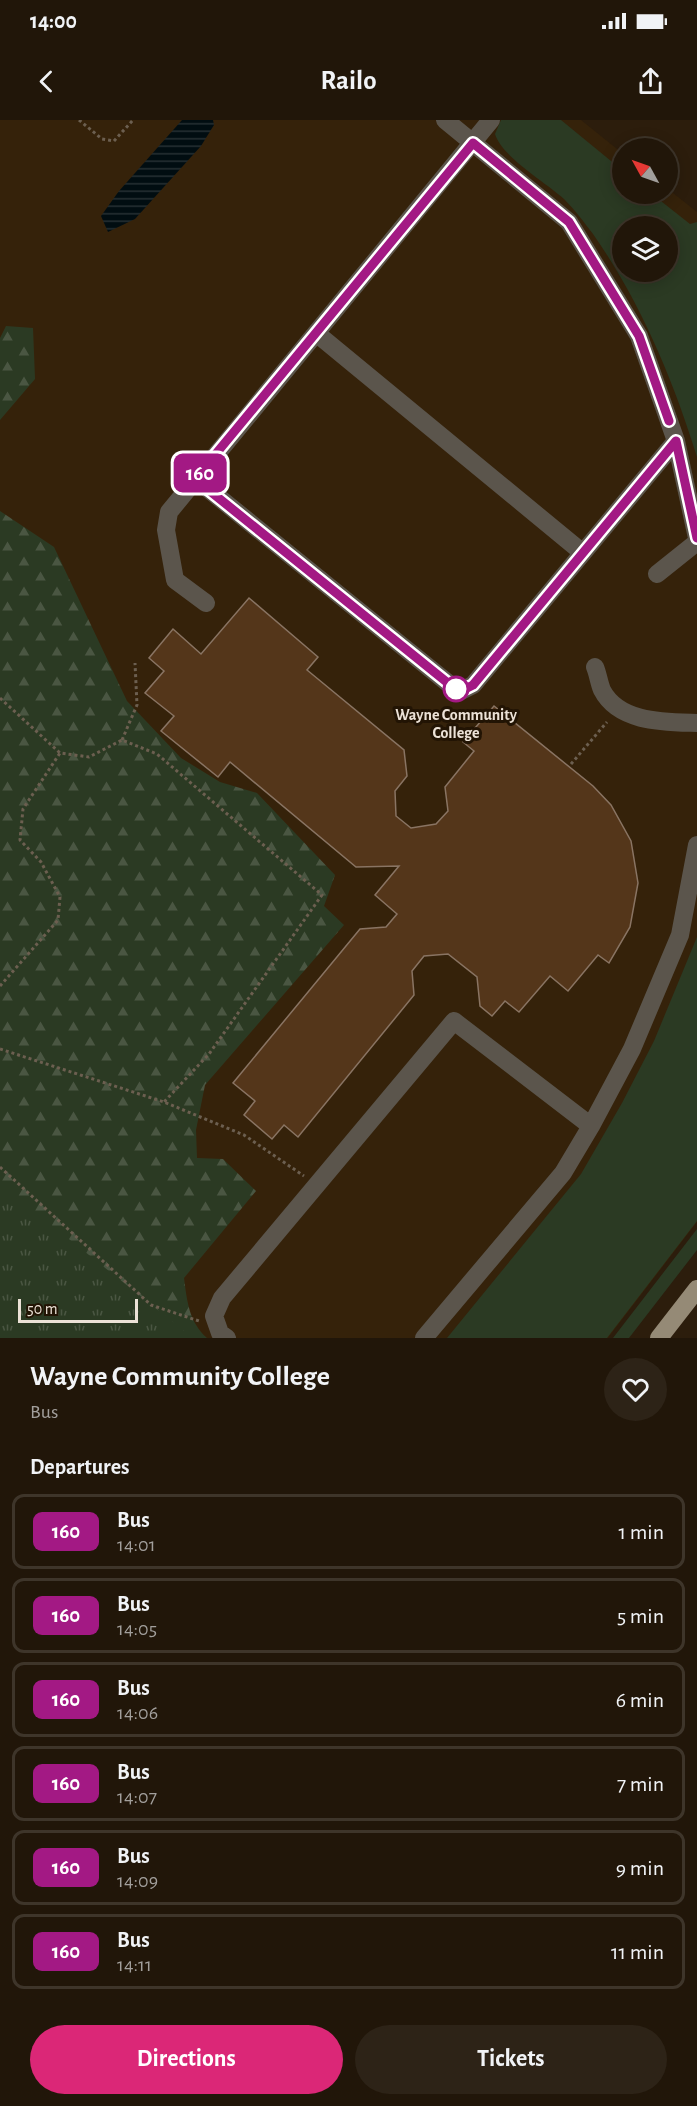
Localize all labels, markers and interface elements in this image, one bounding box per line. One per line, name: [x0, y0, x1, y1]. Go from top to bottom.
text: 14:00: [30, 10, 77, 32]
icon: back: [30, 65, 63, 98]
icon: share: [634, 65, 667, 98]
text: Railo: [320, 67, 377, 94]
north arrow: [612, 138, 678, 204]
map controls: [612, 138, 678, 282]
button: layers: [612, 216, 678, 282]
line badge: 160: [166, 454, 234, 492]
text: 160: [186, 463, 214, 484]
marker: Wayne Community College: [443, 676, 469, 702]
place label: Wayne Community College: [395, 707, 518, 741]
scale bar: [18, 1296, 138, 1324]
text: 50 m: [27, 1301, 58, 1317]
button: heart: [604, 1358, 667, 1421]
text: Wayne Community College: [30, 1363, 330, 1391]
text: Bus: [30, 1402, 58, 1422]
text: Departures: [30, 1456, 130, 1478]
text: Bus: [117, 1509, 150, 1531]
text: 160: [52, 1521, 80, 1542]
text: 1 min: [619, 1521, 664, 1543]
text: 14:01: [117, 1535, 156, 1555]
text: Bus: [117, 1593, 150, 1615]
text: 160: [52, 1605, 80, 1626]
text: 5 min: [617, 1605, 664, 1627]
text: 14:05: [117, 1619, 157, 1639]
text: Bus: [117, 1677, 150, 1699]
text: 160: [52, 1689, 80, 1710]
text: 6 min: [616, 1689, 664, 1711]
text: 14:06: [117, 1703, 158, 1723]
text: Bus: [117, 1761, 150, 1783]
text: 160: [52, 1773, 80, 1794]
text: 7 min: [617, 1773, 664, 1795]
text: 14:07: [117, 1787, 157, 1807]
text: Bus: [117, 1845, 150, 1867]
text: 160: [52, 1857, 80, 1878]
text: 9 min: [616, 1857, 664, 1879]
text: 14:09: [117, 1871, 158, 1891]
text: Bus: [117, 1929, 150, 1951]
text: 160: [52, 1941, 80, 1962]
text: 11 min: [611, 1941, 664, 1963]
text: 14:11: [117, 1955, 152, 1975]
button: Directions: [30, 2025, 343, 2094]
button: Tickets: [355, 2025, 667, 2094]

